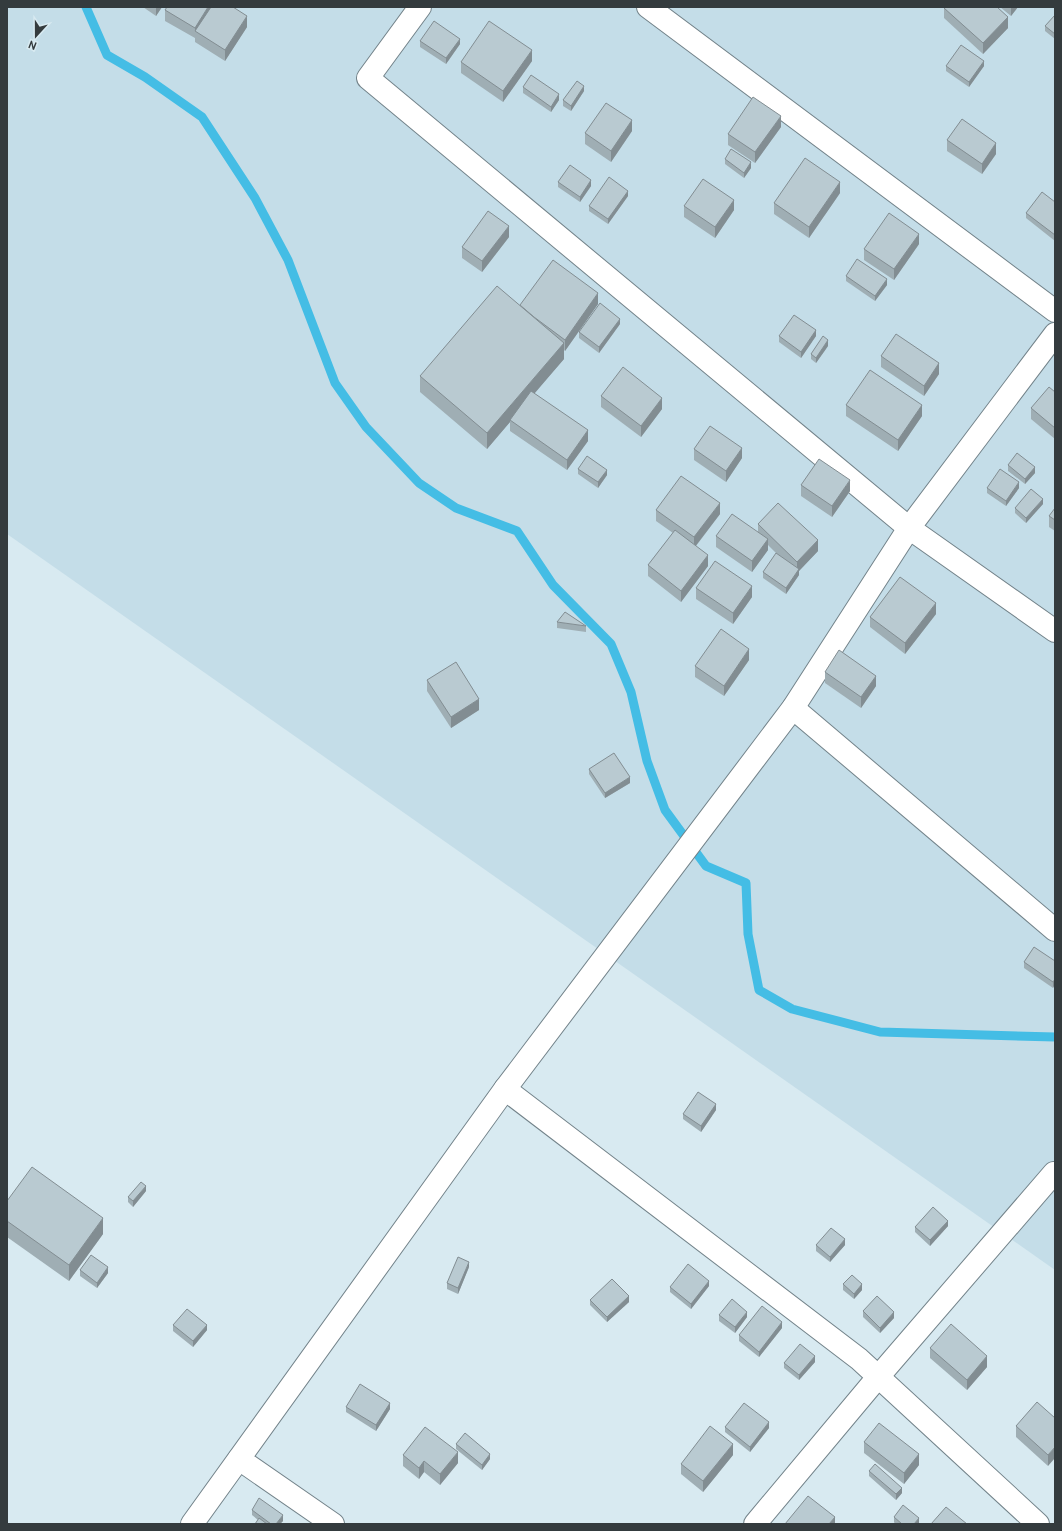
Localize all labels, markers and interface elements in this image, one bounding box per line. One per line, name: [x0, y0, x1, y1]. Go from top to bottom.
north arrow: [16, 16, 56, 56]
text: N: [26, 37, 39, 53]

